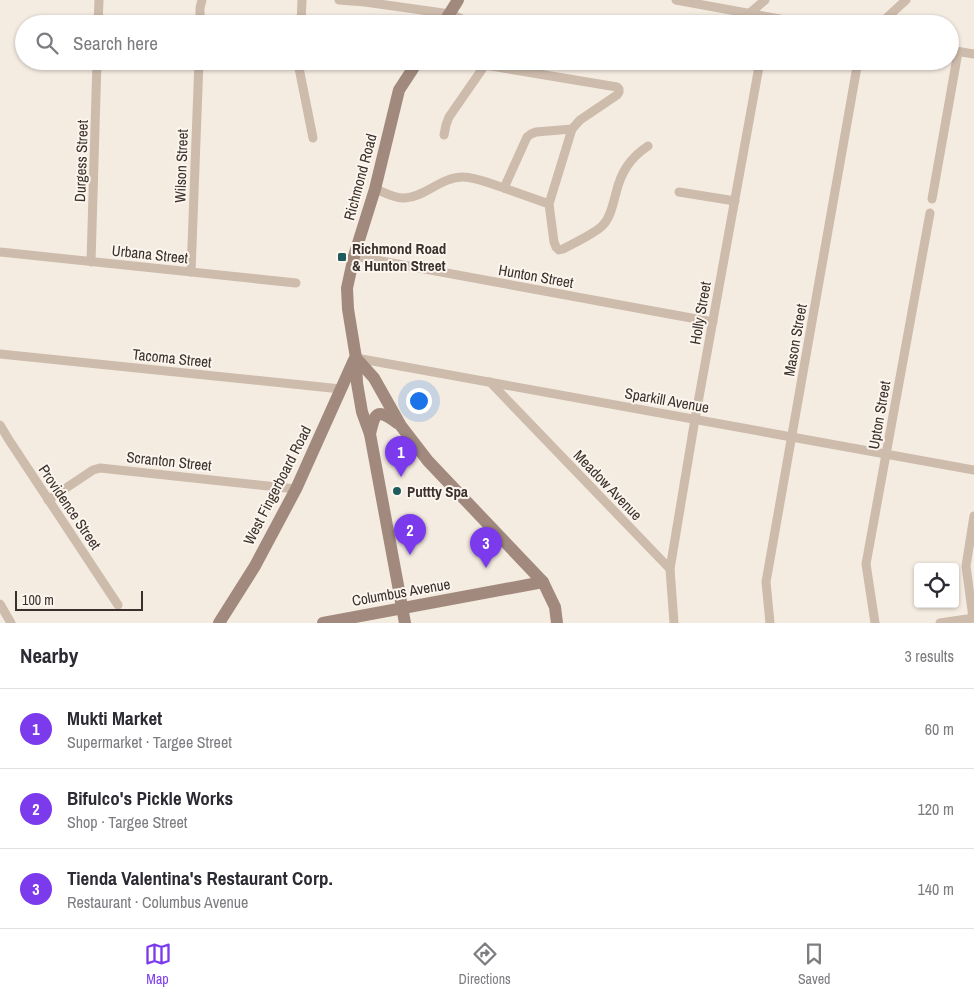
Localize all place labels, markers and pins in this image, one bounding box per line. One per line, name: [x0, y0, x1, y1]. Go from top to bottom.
place label: Richmond Road & Hunton Street: [352, 238, 446, 276]
marker: Richmond Road & Hunton Street: [336, 251, 348, 263]
pin: 1: [385, 436, 417, 477]
place label: Puttty Spa: [407, 481, 468, 502]
marker: Puttty Spa: [391, 485, 403, 497]
pin: 2: [394, 514, 426, 555]
pin: 3: [470, 527, 502, 568]

